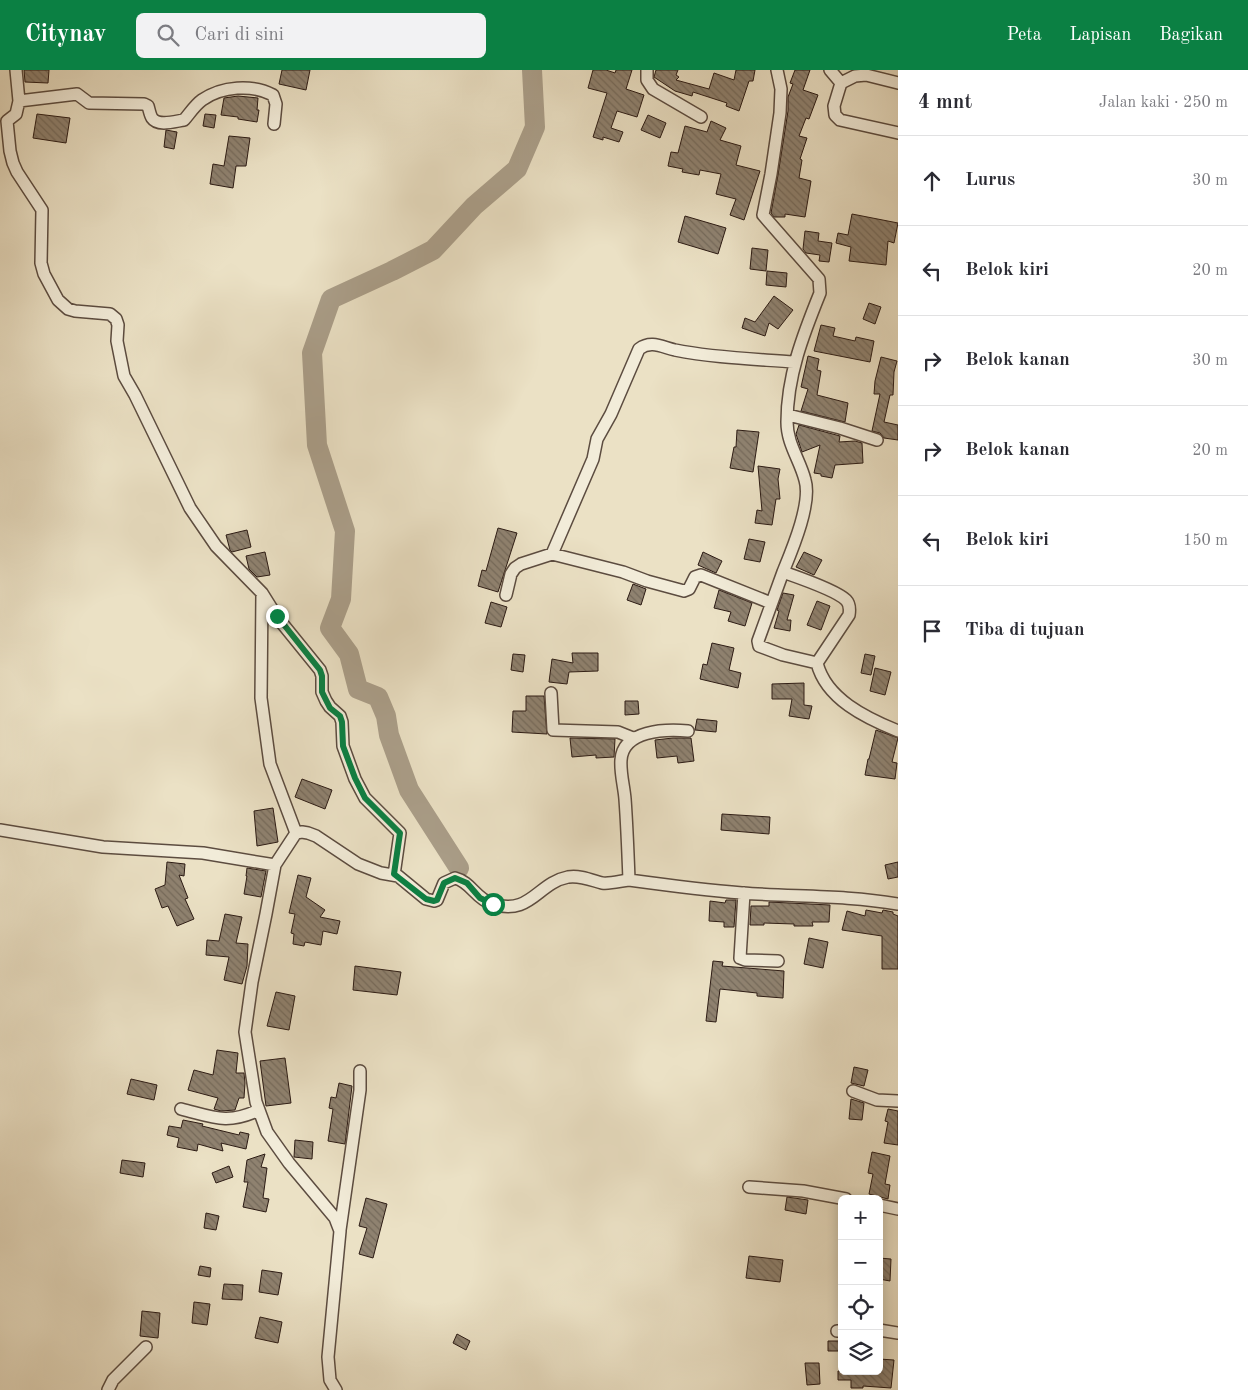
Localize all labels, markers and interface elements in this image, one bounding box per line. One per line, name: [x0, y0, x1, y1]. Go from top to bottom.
search box: [136, 13, 486, 58]
icon: search: [154, 21, 182, 49]
text: Citynav: [25, 23, 106, 47]
text: Cari di sini: [194, 26, 284, 45]
text: Peta: [1007, 26, 1042, 44]
text: Lapisan: [1070, 26, 1131, 44]
text: Bagikan: [1159, 26, 1223, 44]
text: 4 mnt: [918, 92, 972, 113]
text: Jalan kaki · 250 m: [1099, 95, 1228, 111]
icon: ahead: [918, 167, 946, 195]
text: Lurus: [965, 171, 1015, 190]
text: 30 m: [1192, 173, 1228, 189]
icon: left: [918, 257, 946, 285]
text: Belok kiri: [965, 261, 1049, 280]
text: 20 m: [1192, 263, 1228, 279]
icon: right: [918, 347, 946, 375]
text: Belok kanan: [965, 351, 1070, 370]
text: 30 m: [1192, 353, 1228, 369]
icon: right: [918, 437, 946, 465]
text: Belok kanan: [965, 441, 1070, 460]
text: 20 m: [1192, 443, 1228, 459]
icon: left: [918, 527, 946, 555]
text: Belok kiri: [965, 531, 1049, 550]
text: 150 m: [1183, 533, 1228, 549]
route end: [266, 605, 289, 628]
icon: arrive: [918, 617, 946, 645]
text: Tiba di tujuan: [965, 621, 1085, 640]
route start: [482, 893, 505, 916]
map controls: [838, 1195, 883, 1375]
button: +: [838, 1195, 883, 1240]
button: −: [838, 1240, 883, 1285]
button: locate: [838, 1285, 883, 1330]
button: layers: [838, 1330, 883, 1375]

